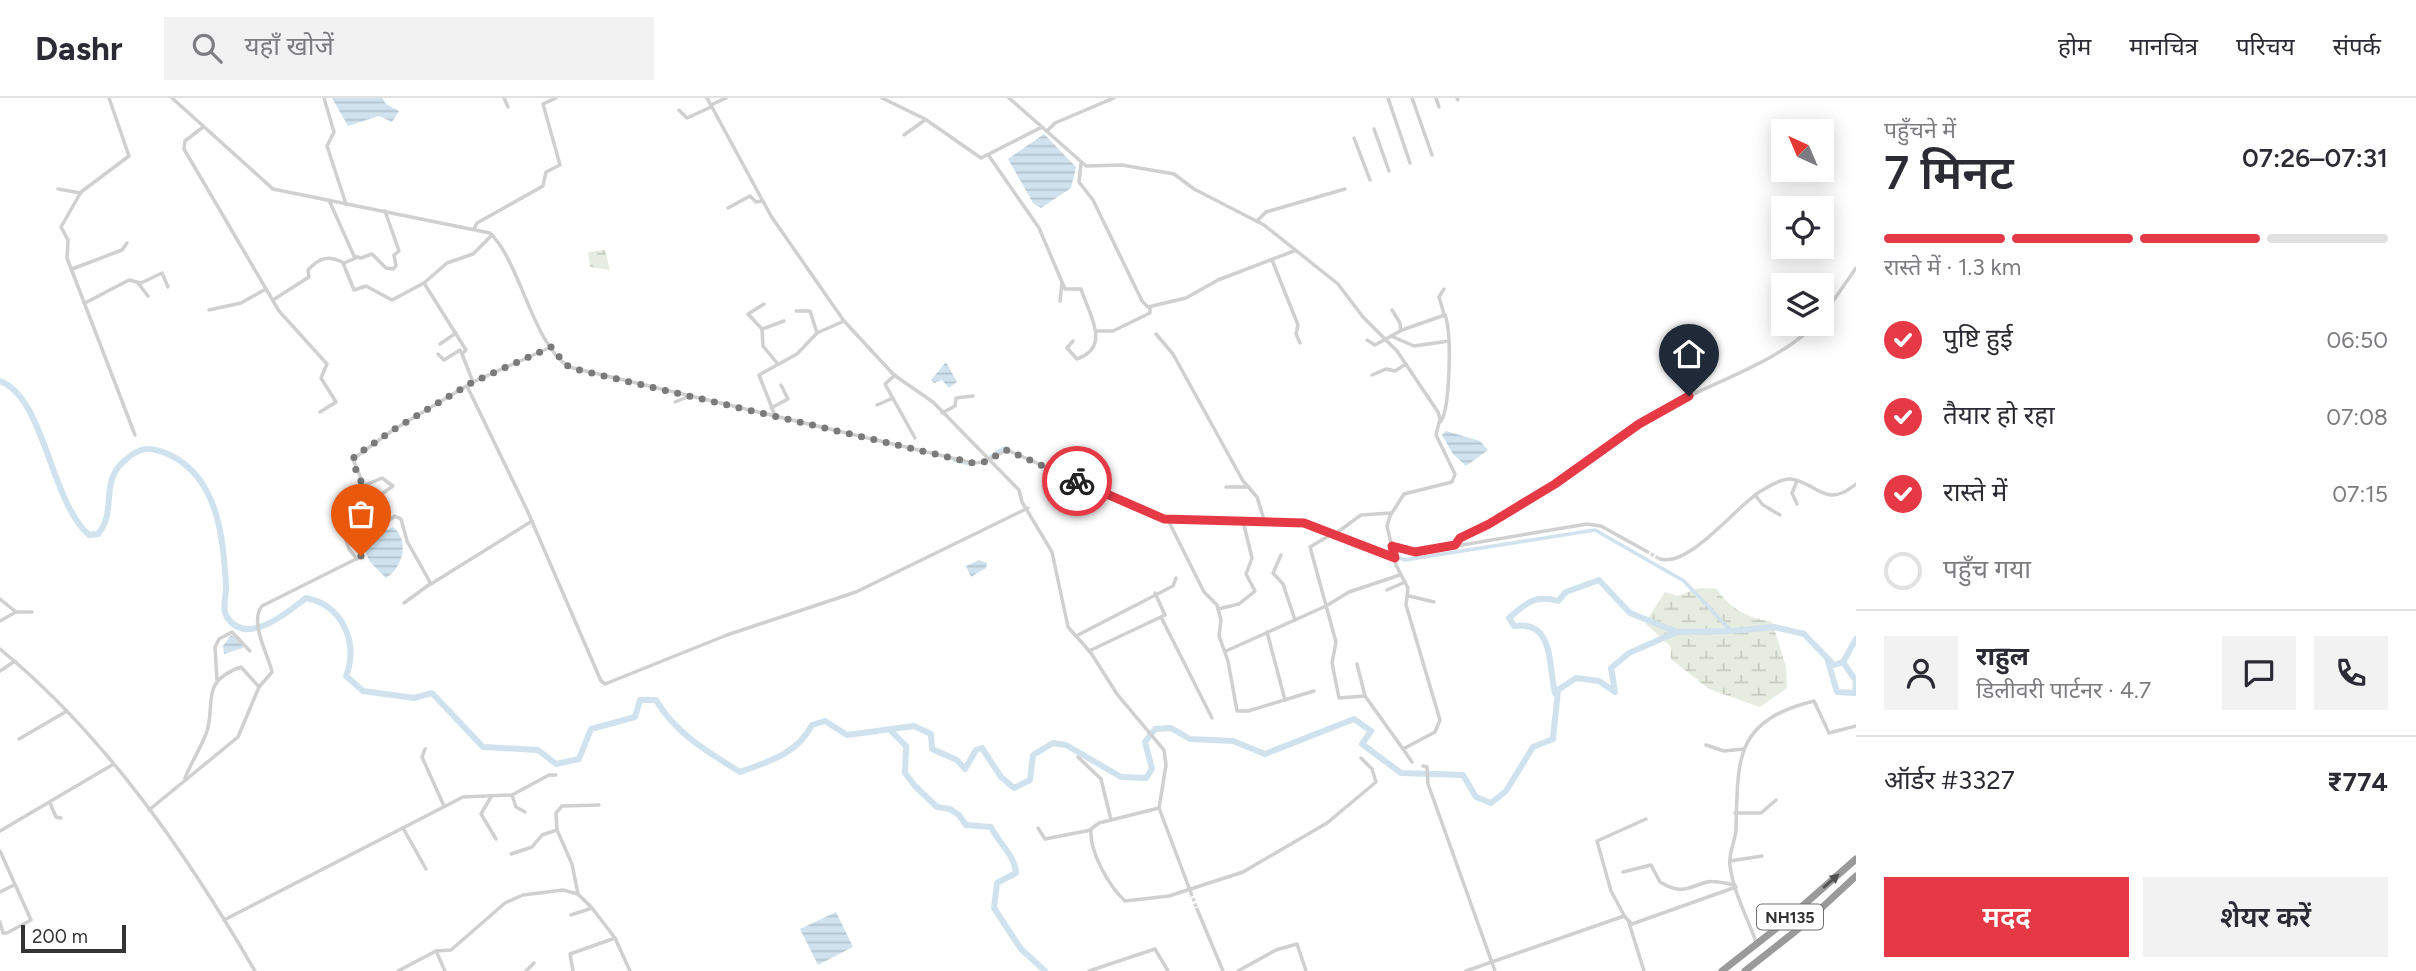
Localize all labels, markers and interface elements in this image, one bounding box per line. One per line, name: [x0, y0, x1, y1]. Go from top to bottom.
search box: [164, 17, 654, 80]
text: Dashr: [35, 29, 122, 68]
icon: search: [188, 29, 226, 67]
text: यहाँ खोजें: [244, 30, 334, 62]
text: होम: [2058, 32, 2091, 61]
text: मानचित्र: [2129, 32, 2198, 61]
text: परिचय: [2236, 32, 2295, 61]
text: संपर्क: [2333, 32, 2381, 61]
text: पहुँचने में: [1884, 116, 1956, 144]
north arrow: [1771, 119, 1834, 182]
map controls: [1771, 119, 1834, 336]
text: 07:26–07:31: [2242, 142, 2388, 174]
text: 7 मिनट: [1884, 145, 2014, 201]
button: locate: [1771, 196, 1834, 259]
text: रास्ते में · 1.3 km: [1884, 253, 2021, 281]
button: layers: [1771, 273, 1834, 336]
icon: check: [1884, 321, 1922, 359]
text: पुष्टि हुई: [1943, 322, 2013, 354]
pin: [1659, 324, 1719, 396]
text: 06:50: [2326, 326, 2388, 354]
icon: home: [1670, 335, 1708, 373]
icon: check: [1884, 398, 1922, 436]
text: तैयार हो रहा: [1943, 399, 2055, 431]
text: 07:08: [2326, 403, 2388, 431]
courier: [1042, 446, 1112, 516]
icon: bike: [1058, 462, 1096, 500]
icon: check: [1884, 475, 1922, 513]
text: रास्ते में: [1943, 476, 2007, 508]
text: 07:15: [2332, 480, 2388, 508]
pin: [331, 484, 391, 556]
icon: bag: [342, 495, 380, 533]
text: पहुँच गया: [1943, 553, 2031, 585]
button: person: [1884, 636, 1958, 710]
button: chat: [2222, 636, 2296, 710]
button: phone: [2314, 636, 2388, 710]
text: राहुल: [1976, 640, 2029, 672]
text: डिलीवरी पार्टनर · 4.7: [1976, 676, 2151, 704]
text: ऑर्डर #3327: [1884, 764, 2015, 796]
text: ₹774: [2327, 766, 2388, 798]
one-way arrow: [1822, 873, 1840, 889]
button: मदद: [1884, 877, 2129, 957]
button: शेयर करें: [2143, 877, 2388, 957]
road number: NH135: [1757, 904, 1823, 930]
scale bar: [21, 922, 126, 954]
text: 200 m: [32, 925, 88, 948]

